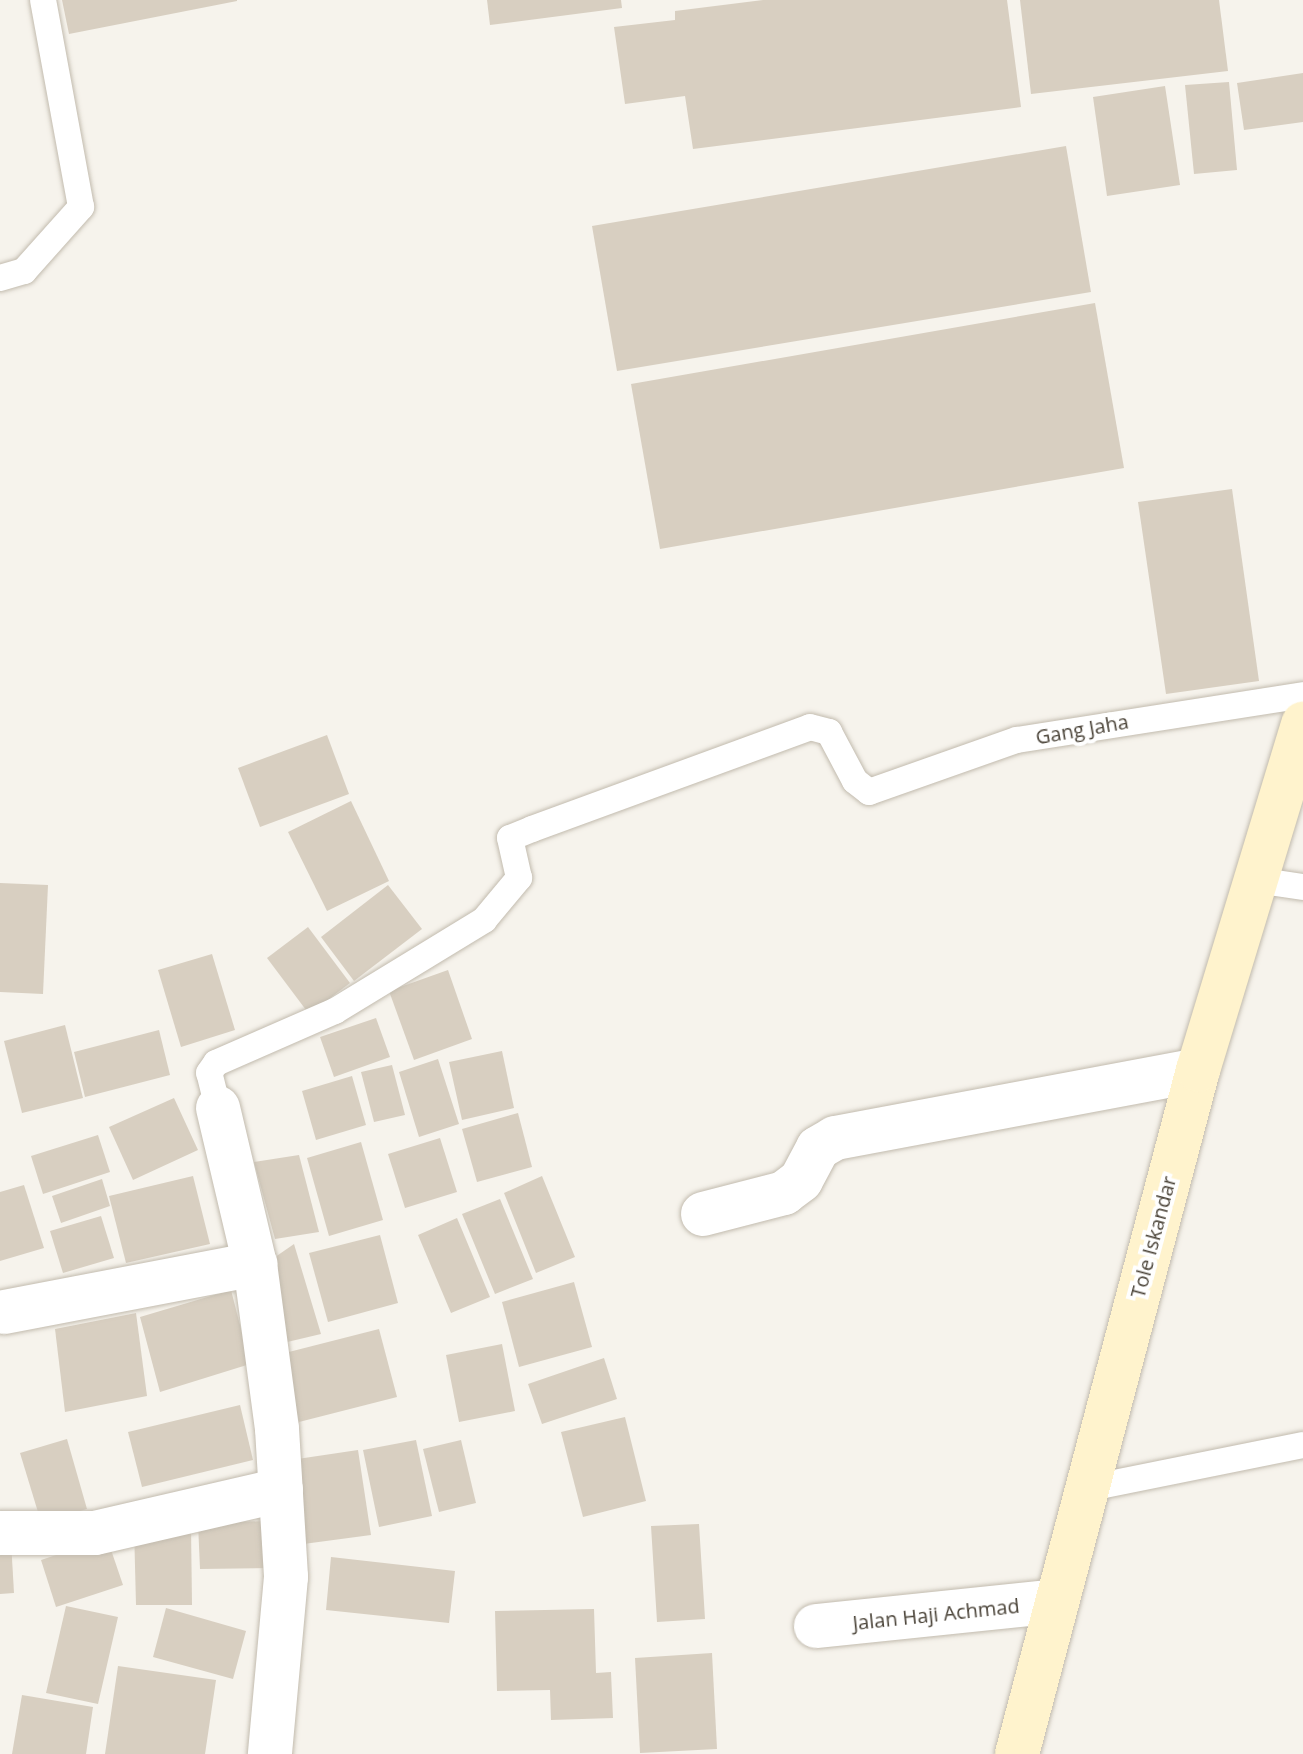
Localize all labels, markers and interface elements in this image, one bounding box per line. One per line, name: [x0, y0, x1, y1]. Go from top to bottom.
street label: Gang Jaha: [1034, 709, 1130, 749]
street label: Tole Iskandar: [1125, 1174, 1181, 1300]
street label: Jalan Haji Achmad: [851, 1593, 1021, 1635]

